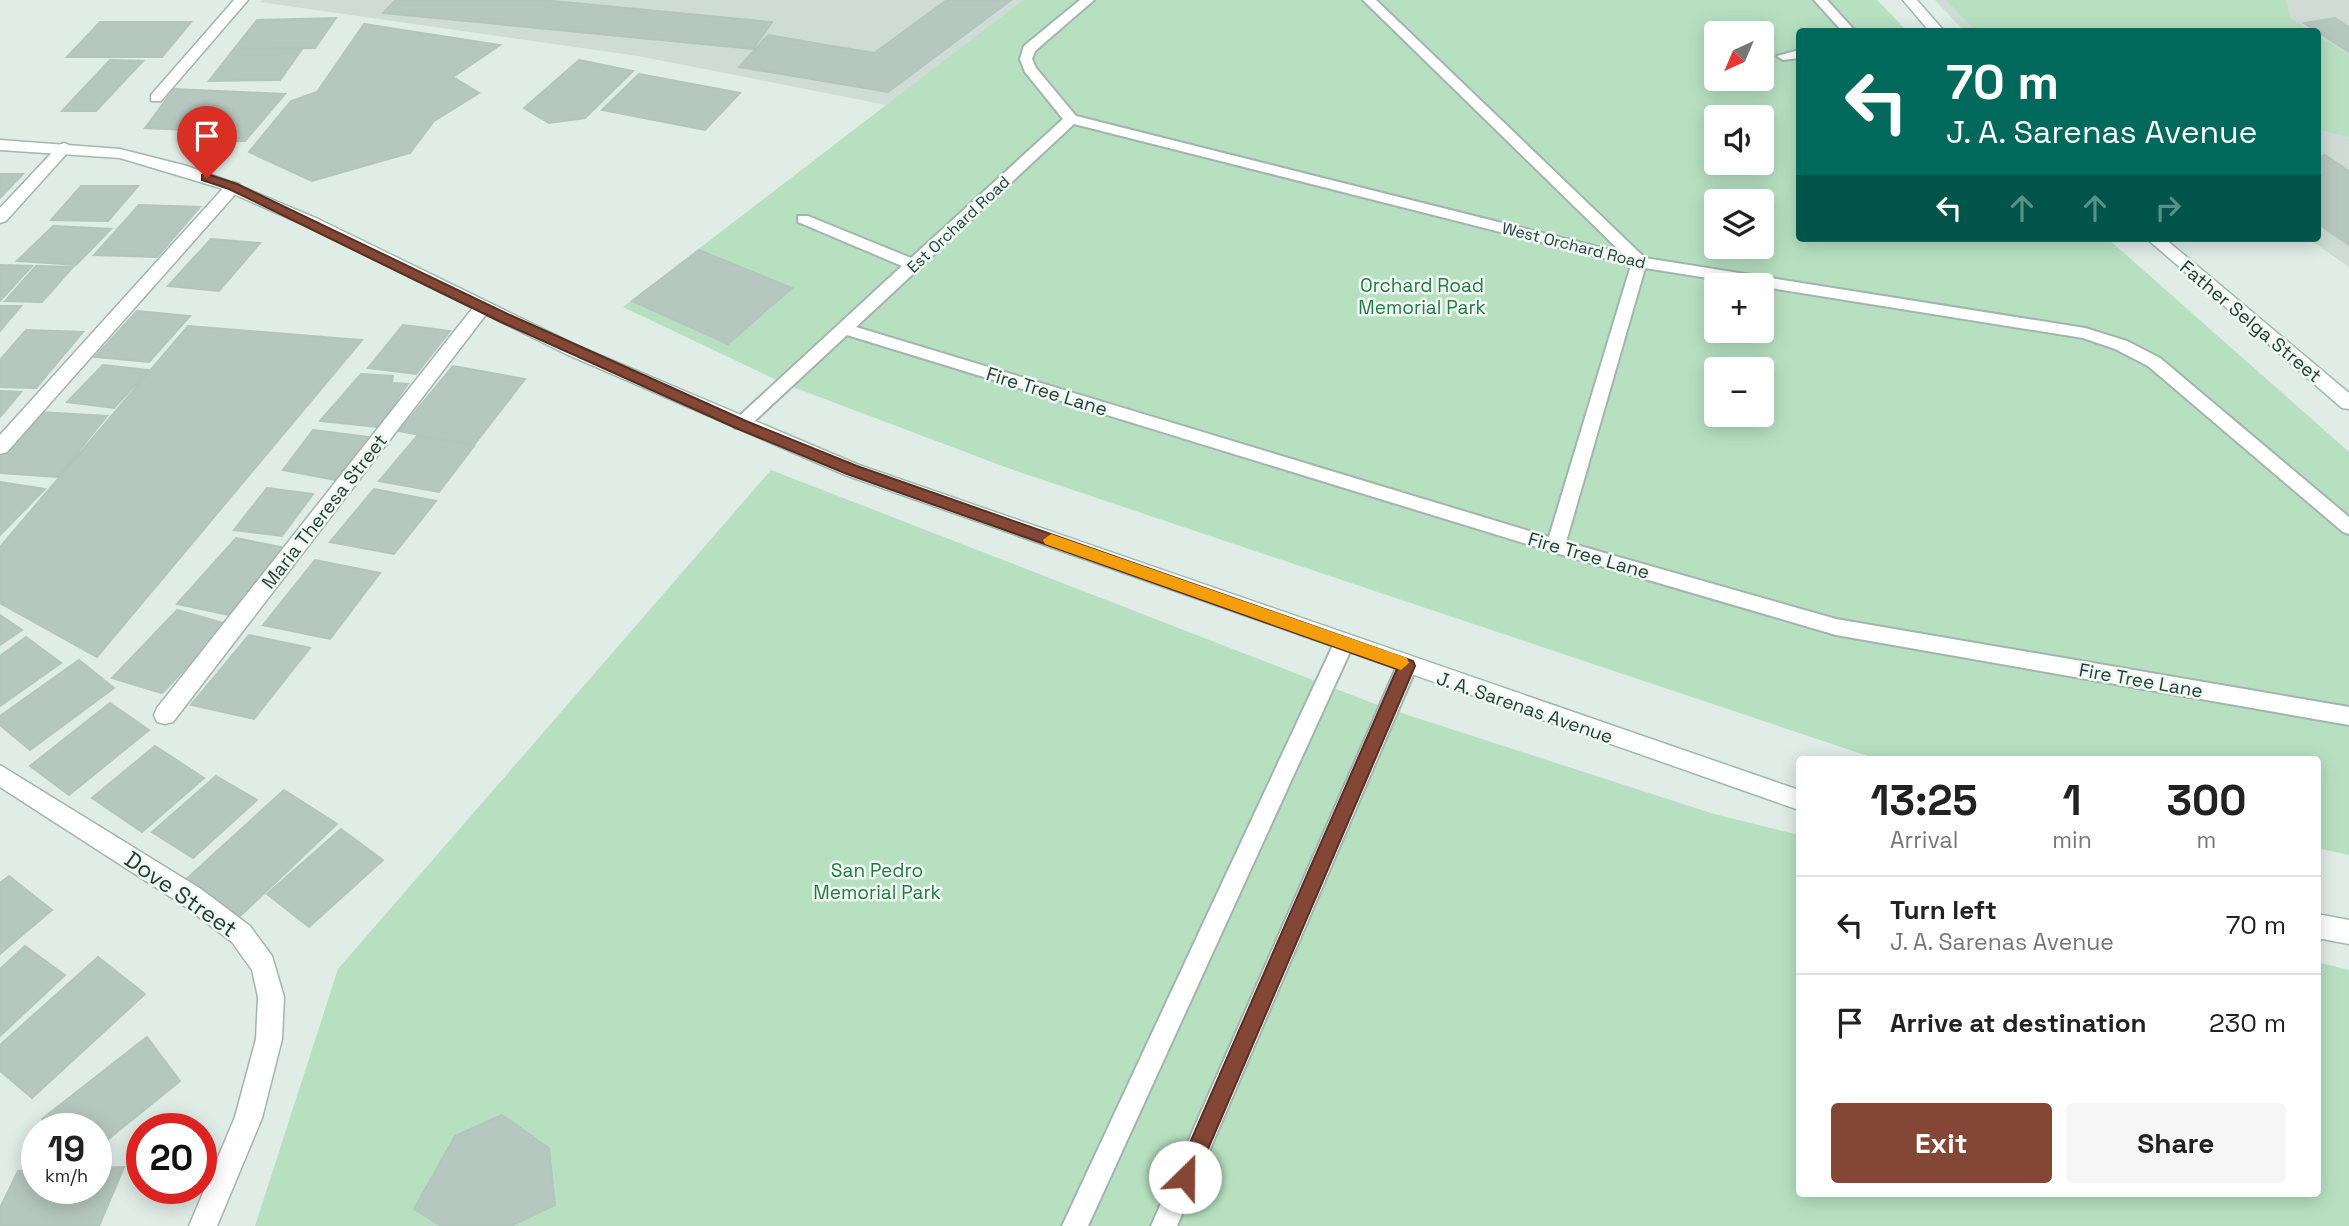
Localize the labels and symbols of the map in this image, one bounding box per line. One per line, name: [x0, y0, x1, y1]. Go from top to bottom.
north arrow: [1704, 21, 1774, 91]
pin: [177, 106, 237, 178]
street label: Est Orchard Road: [902, 171, 1014, 277]
street label: West Orchard Road: [1500, 217, 1648, 274]
street label: Father Selga Street: [2175, 255, 2327, 388]
park label: Orchard Road Memorial Park: [1358, 273, 1486, 320]
street label: Fire Tree Lane: [983, 361, 1111, 422]
street label: Maria Theresa Street: [256, 429, 393, 594]
street label: Fire Tree Lane: [1525, 526, 1653, 585]
street label: Fire Tree Lane: [2077, 657, 2205, 704]
street label: J. A. Sarenas Avenue: [1433, 666, 1616, 749]
street label: Dove Street: [119, 844, 243, 944]
park label: San Pedro Memorial Park: [813, 858, 941, 905]
speed limit sign: 20: [126, 1113, 217, 1204]
position arrow: [1148, 1140, 1222, 1214]

